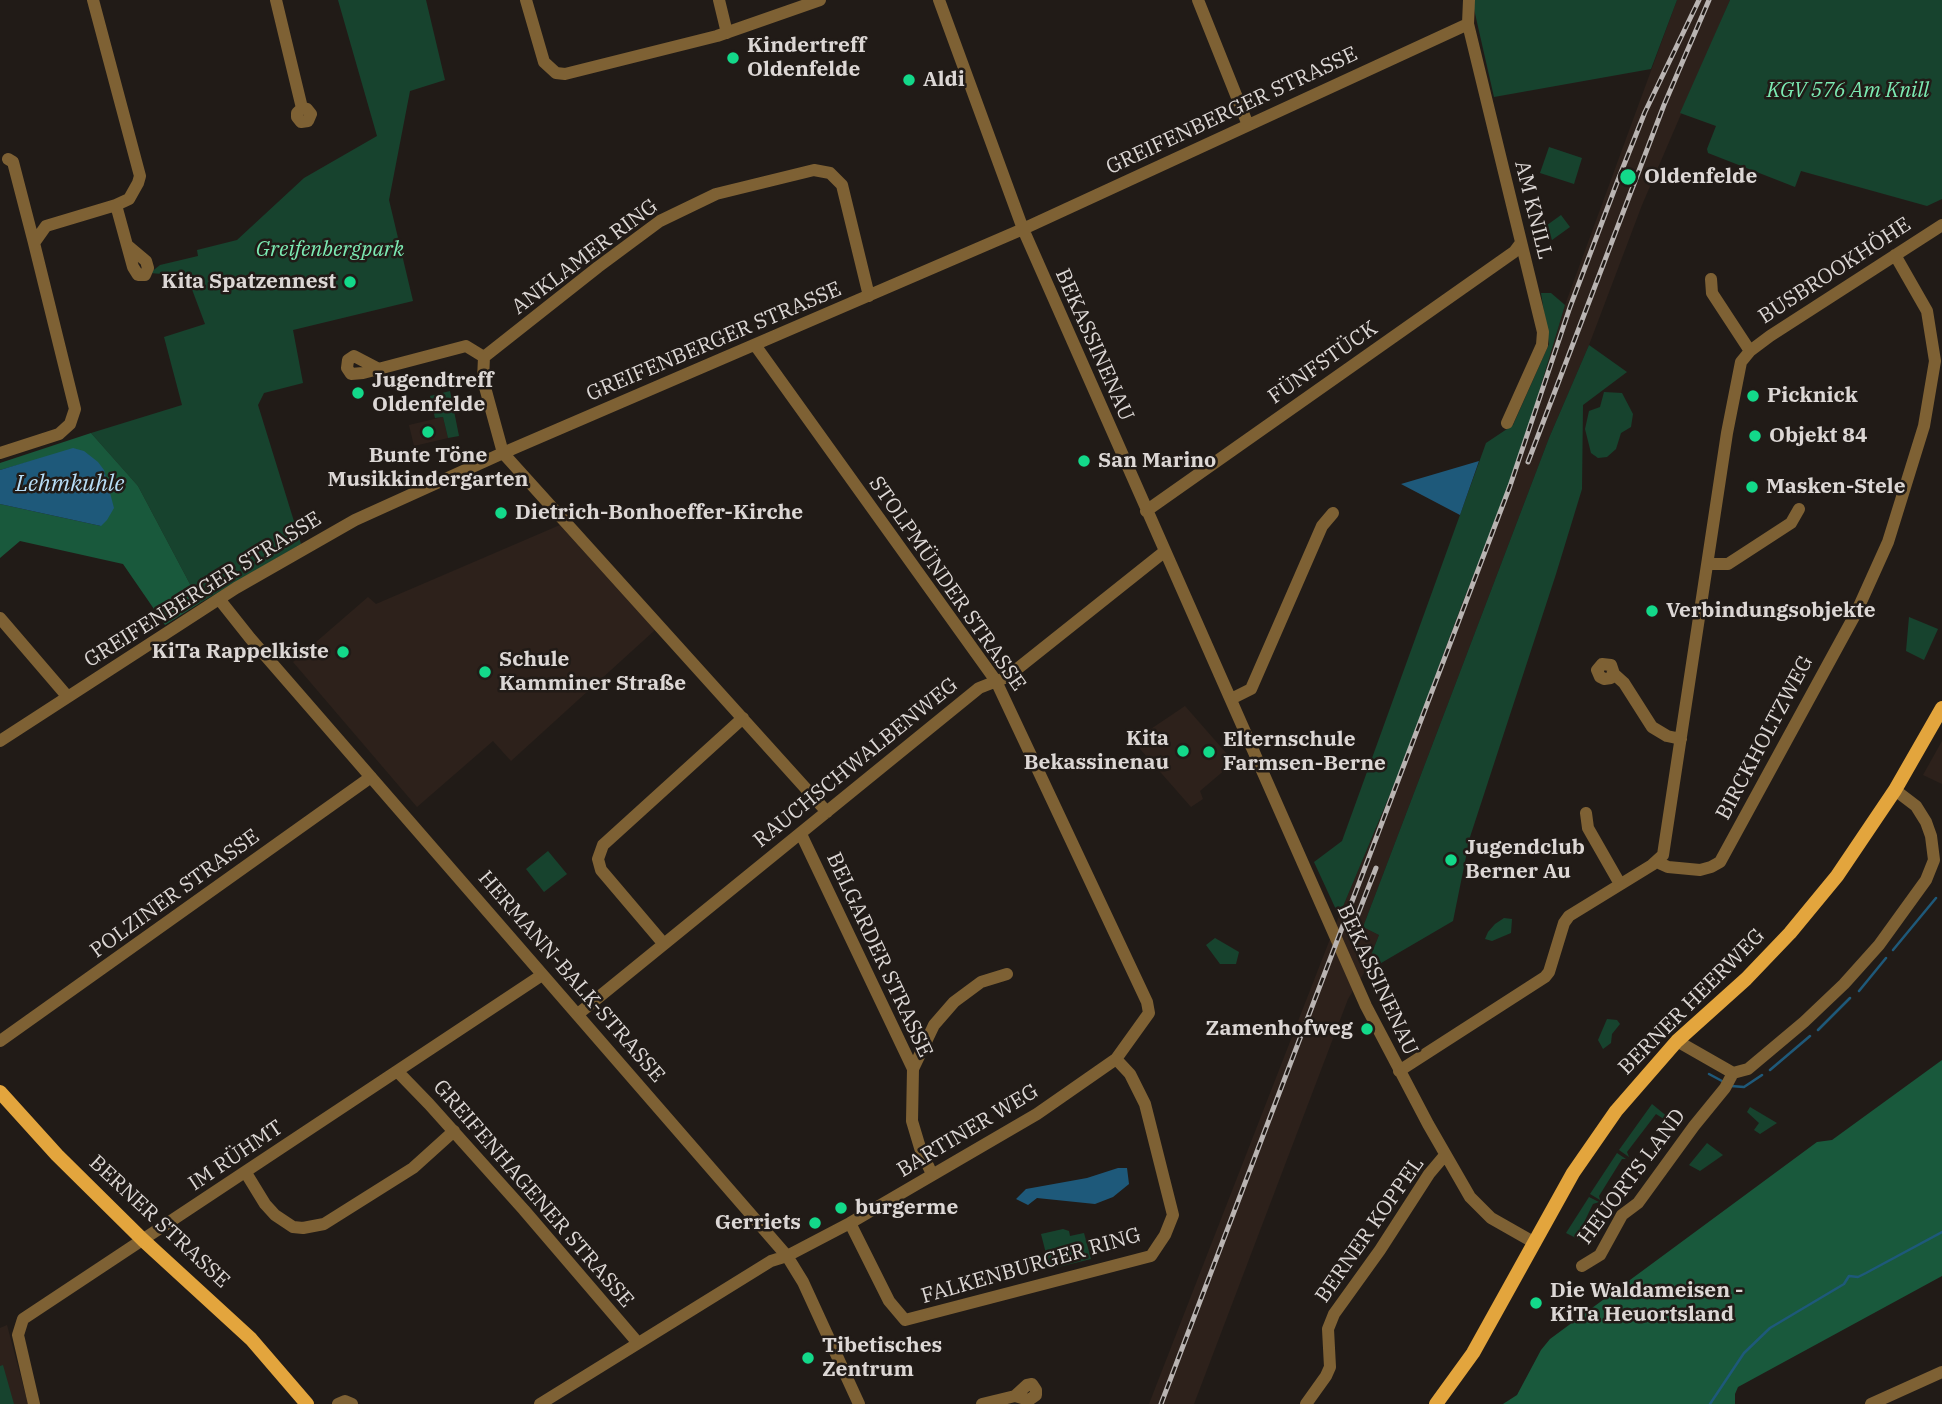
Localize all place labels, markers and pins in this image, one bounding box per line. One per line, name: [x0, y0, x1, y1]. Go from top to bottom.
place label: Kindertreff Oldenfelde: [747, 33, 866, 83]
marker: Kindertreff Oldenfelde: [725, 50, 741, 66]
place label: Aldi: [923, 67, 965, 93]
marker: Aldi: [901, 72, 917, 88]
place label: Oldenfelde: [1644, 164, 1757, 190]
marker: Oldenfelde: [1618, 167, 1638, 187]
place label: Kita Spatzennest: [161, 269, 336, 295]
marker: Kita Spatzennest: [342, 274, 358, 290]
place label: Jugendtreff Oldenfelde: [372, 368, 493, 418]
place label: Picknick: [1767, 383, 1858, 409]
marker: Jugendtreff Oldenfelde: [350, 385, 366, 401]
marker: Picknick: [1745, 388, 1761, 404]
place label: Objekt 84: [1769, 423, 1868, 449]
marker: Bunte Töne Musikkindergarten: [420, 424, 436, 440]
marker: Objekt 84: [1747, 428, 1763, 444]
place label: Bunte Töne Musikkindergarten: [328, 443, 528, 493]
place label: San Marino: [1098, 448, 1216, 474]
marker: San Marino: [1076, 453, 1092, 469]
place label: Masken-Stele: [1766, 474, 1906, 500]
marker: Masken-Stele: [1744, 479, 1760, 495]
place label: Dietrich-Bonhoeffer-Kirche: [515, 500, 803, 526]
marker: Dietrich-Bonhoeffer-Kirche: [493, 505, 509, 521]
place label: Verbindungsobjekte: [1666, 598, 1876, 624]
marker: Verbindungsobjekte: [1644, 603, 1660, 619]
place label: KiTa Rappelkiste: [152, 639, 329, 665]
marker: KiTa Rappelkiste: [335, 644, 351, 660]
place label: Schule Kamminer Straße: [499, 647, 686, 697]
marker: Schule Kamminer Straße: [477, 664, 493, 680]
place label: Kita Bekassinenau: [1024, 726, 1169, 776]
place label: Elternschule Farmsen-Berne: [1223, 727, 1386, 777]
marker: Kita Bekassinenau: [1175, 743, 1191, 759]
marker: Elternschule Farmsen-Berne: [1201, 744, 1217, 760]
place label: Jugendclub Berner Au: [1465, 835, 1585, 885]
marker: Jugendclub Berner Au: [1443, 852, 1459, 868]
place label: Zamenhofweg: [1206, 1016, 1353, 1042]
marker: Zamenhofweg: [1359, 1021, 1375, 1037]
place label: burgerme: [855, 1195, 958, 1221]
marker: burgerme: [833, 1200, 849, 1216]
place label: Gerriets: [715, 1210, 801, 1236]
marker: Gerriets: [807, 1215, 823, 1231]
place label: Die Waldameisen - KiTa Heuortsland: [1550, 1278, 1743, 1328]
marker: Die Waldameisen - KiTa Heuortsland: [1528, 1295, 1544, 1311]
place label: Tibetisches Zentrum: [822, 1333, 942, 1383]
marker: Tibetisches Zentrum: [800, 1350, 816, 1366]

